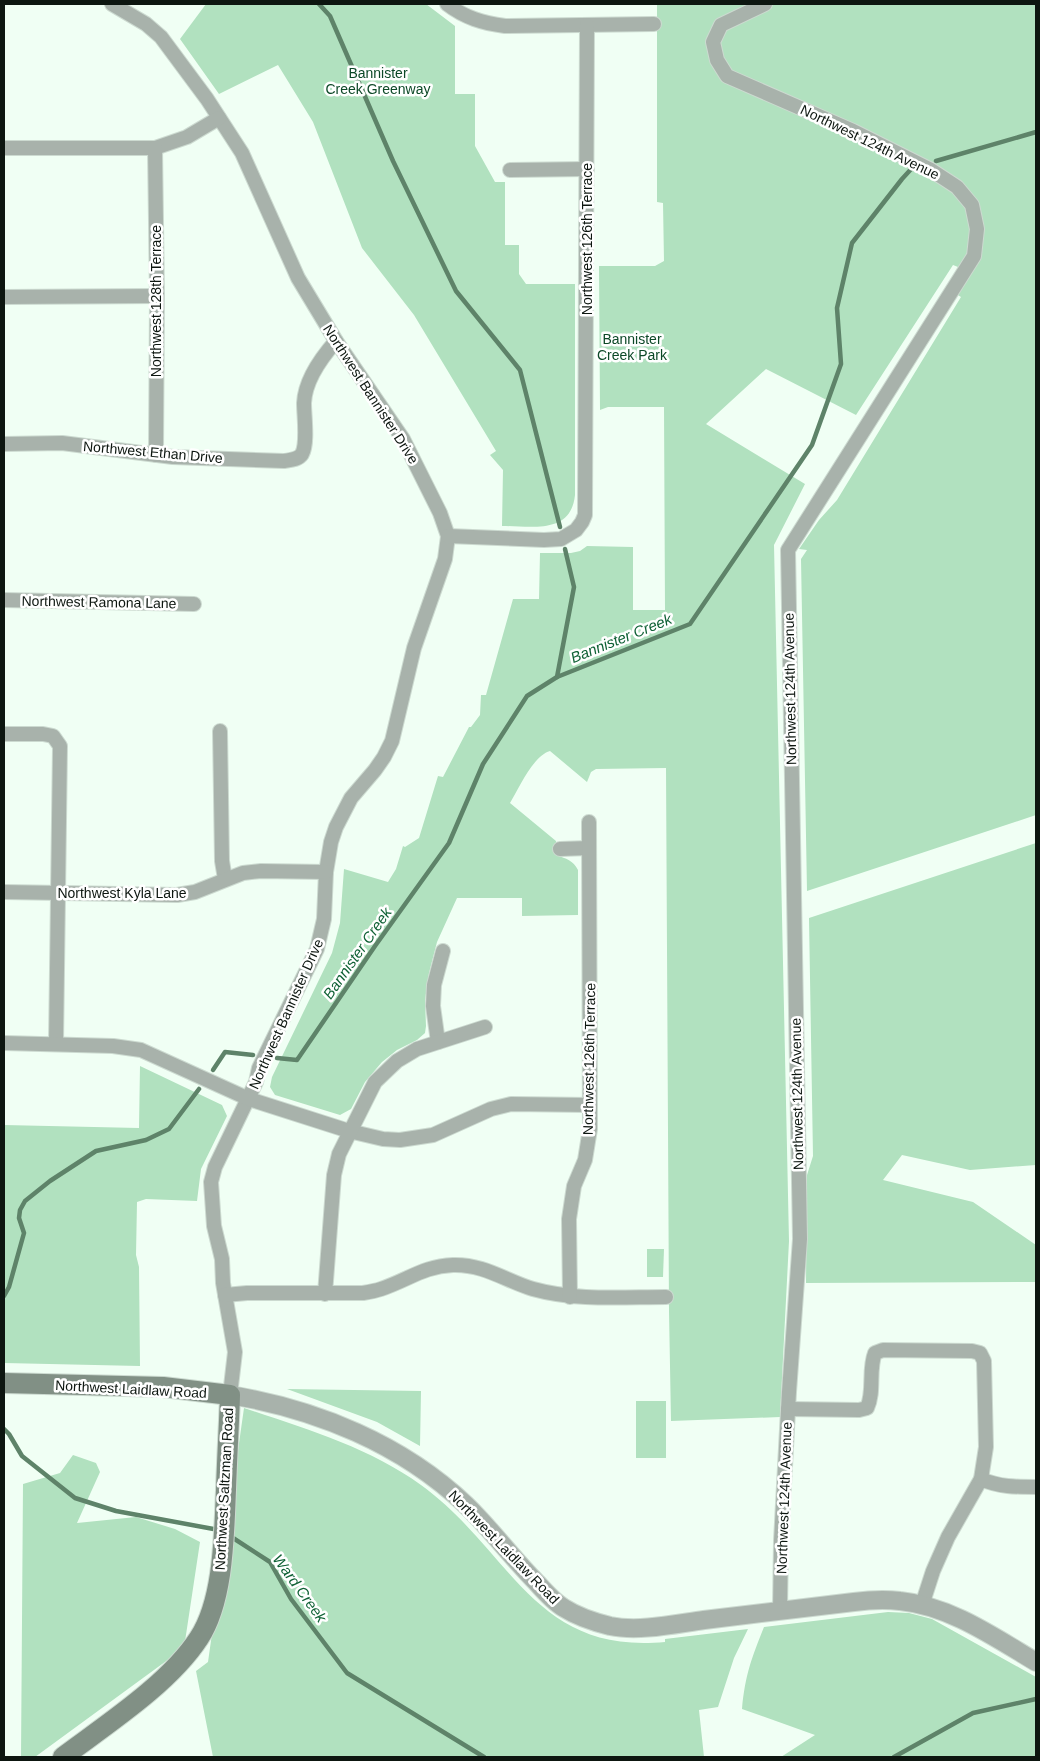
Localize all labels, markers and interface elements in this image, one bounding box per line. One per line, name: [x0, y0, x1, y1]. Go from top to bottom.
park label: Bannister Creek Greenway: [325, 65, 431, 97]
street label: Northwest 124th Avenue: [798, 101, 942, 183]
street label: Northwest 126th Terrace: [579, 163, 595, 315]
street label: Northwest 128th Terrace: [148, 225, 164, 377]
street label: Northwest Bannister Drive: [320, 321, 422, 467]
park label: Bannister Creek Park: [597, 331, 668, 363]
street label: Northwest Ethan Drive: [83, 438, 224, 466]
street label: Northwest Ramona Lane: [21, 593, 177, 611]
water label: Bannister Creek: [568, 609, 675, 666]
street label: Northwest 124th Avenue: [781, 613, 799, 765]
street label: Northwest Kyla Lane: [57, 885, 187, 901]
water label: Bannister Creek: [319, 903, 396, 1002]
street label: Northwest Bannister Drive: [246, 936, 326, 1092]
street label: Northwest 126th Terrace: [580, 983, 598, 1135]
street label: Northwest 124th Avenue: [788, 1018, 806, 1170]
street label: Northwest Laidlaw Road: [55, 1377, 207, 1401]
street label: Northwest Saltzman Road: [212, 1407, 236, 1571]
street label: Northwest 124th Avenue: [773, 1421, 795, 1574]
street label: Northwest Laidlaw Road: [446, 1487, 562, 1607]
water label: Ward Creek: [270, 1551, 331, 1626]

